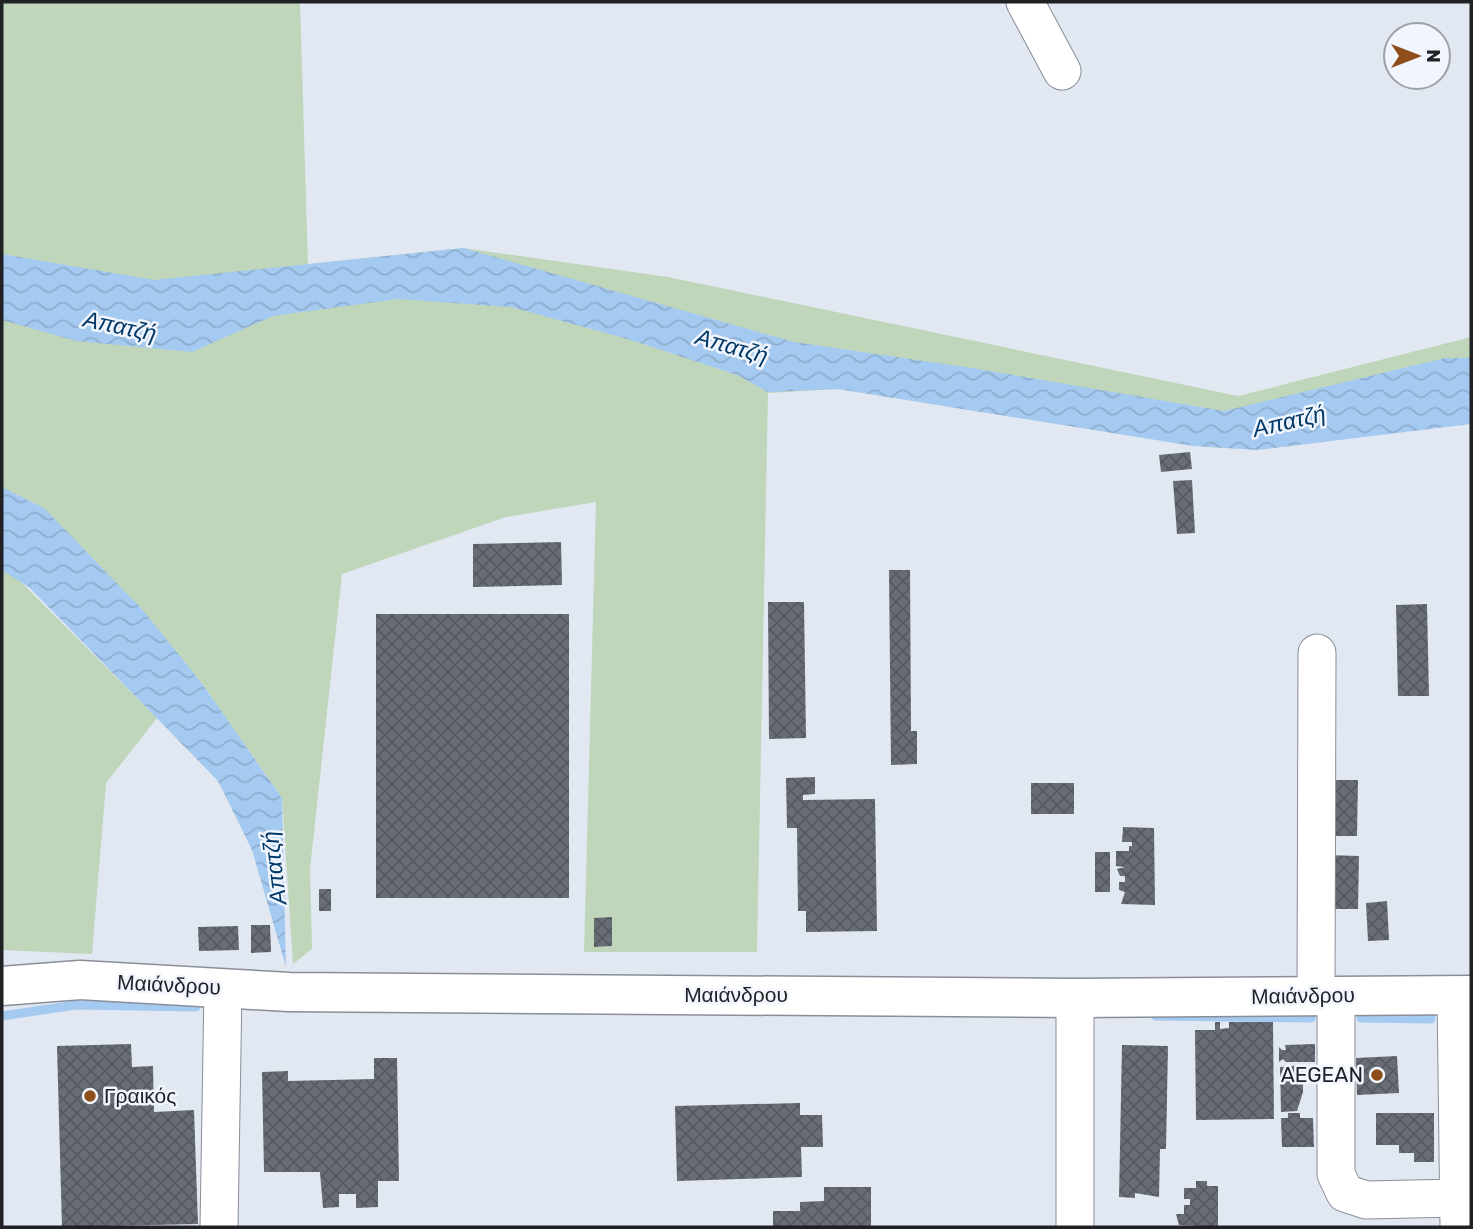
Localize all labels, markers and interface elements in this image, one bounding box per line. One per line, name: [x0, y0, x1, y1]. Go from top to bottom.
north arrow: [1382, 21, 1452, 91]
text: N: [1422, 49, 1445, 63]
water label: Απατζή: [79, 304, 159, 347]
water label: Απατζή: [691, 322, 771, 370]
water label: Απατζή: [1248, 399, 1328, 443]
water label: Απατζή: [256, 830, 293, 908]
street label: Μαιάνδρου: [117, 969, 221, 1000]
street label: Μαιάνδρου: [684, 982, 788, 1007]
street label: Μαιάνδρου: [1251, 982, 1355, 1009]
place label: AEGEAN: [1281, 1062, 1363, 1087]
marker: AEGEAN: [1369, 1067, 1385, 1083]
place label: Γραικός: [104, 1083, 176, 1108]
marker: Γραικός: [82, 1088, 98, 1104]

